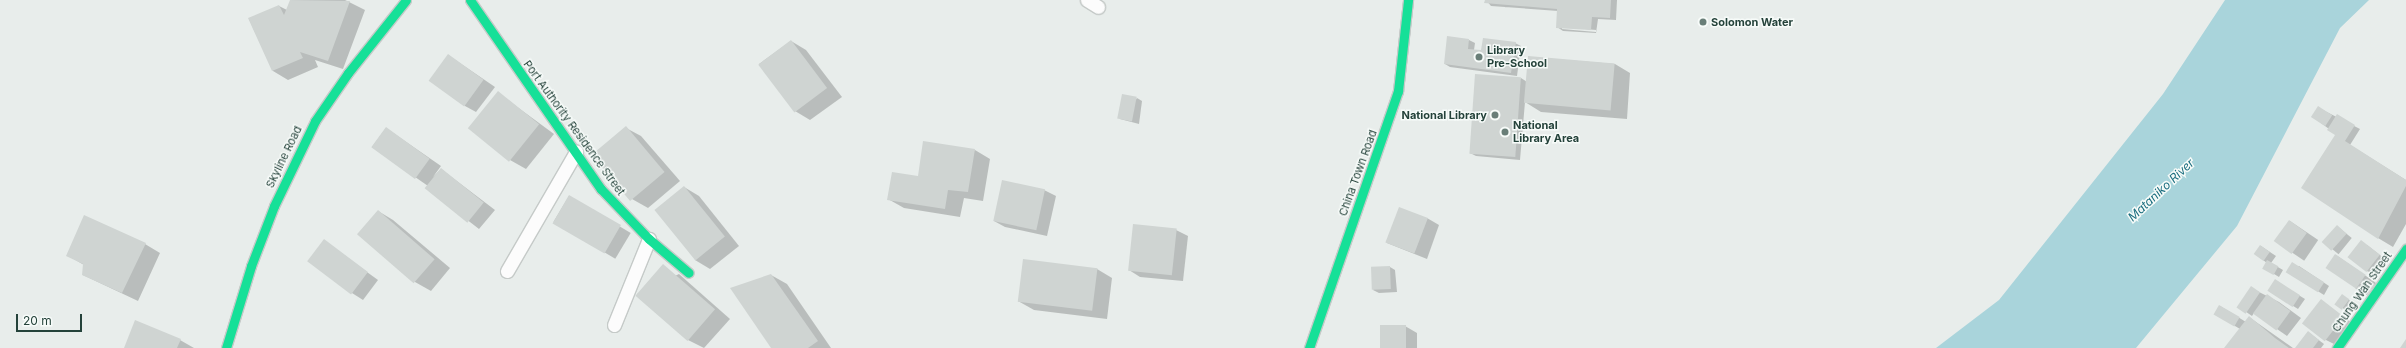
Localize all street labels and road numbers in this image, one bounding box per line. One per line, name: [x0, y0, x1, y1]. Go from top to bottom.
street label: Port Authority Residence Street: [521, 58, 627, 198]
street label: Skyline Road: [263, 124, 305, 190]
street label: China Town Road: [1336, 128, 1380, 218]
street label: Chung Wah Street: [2329, 250, 2395, 334]

